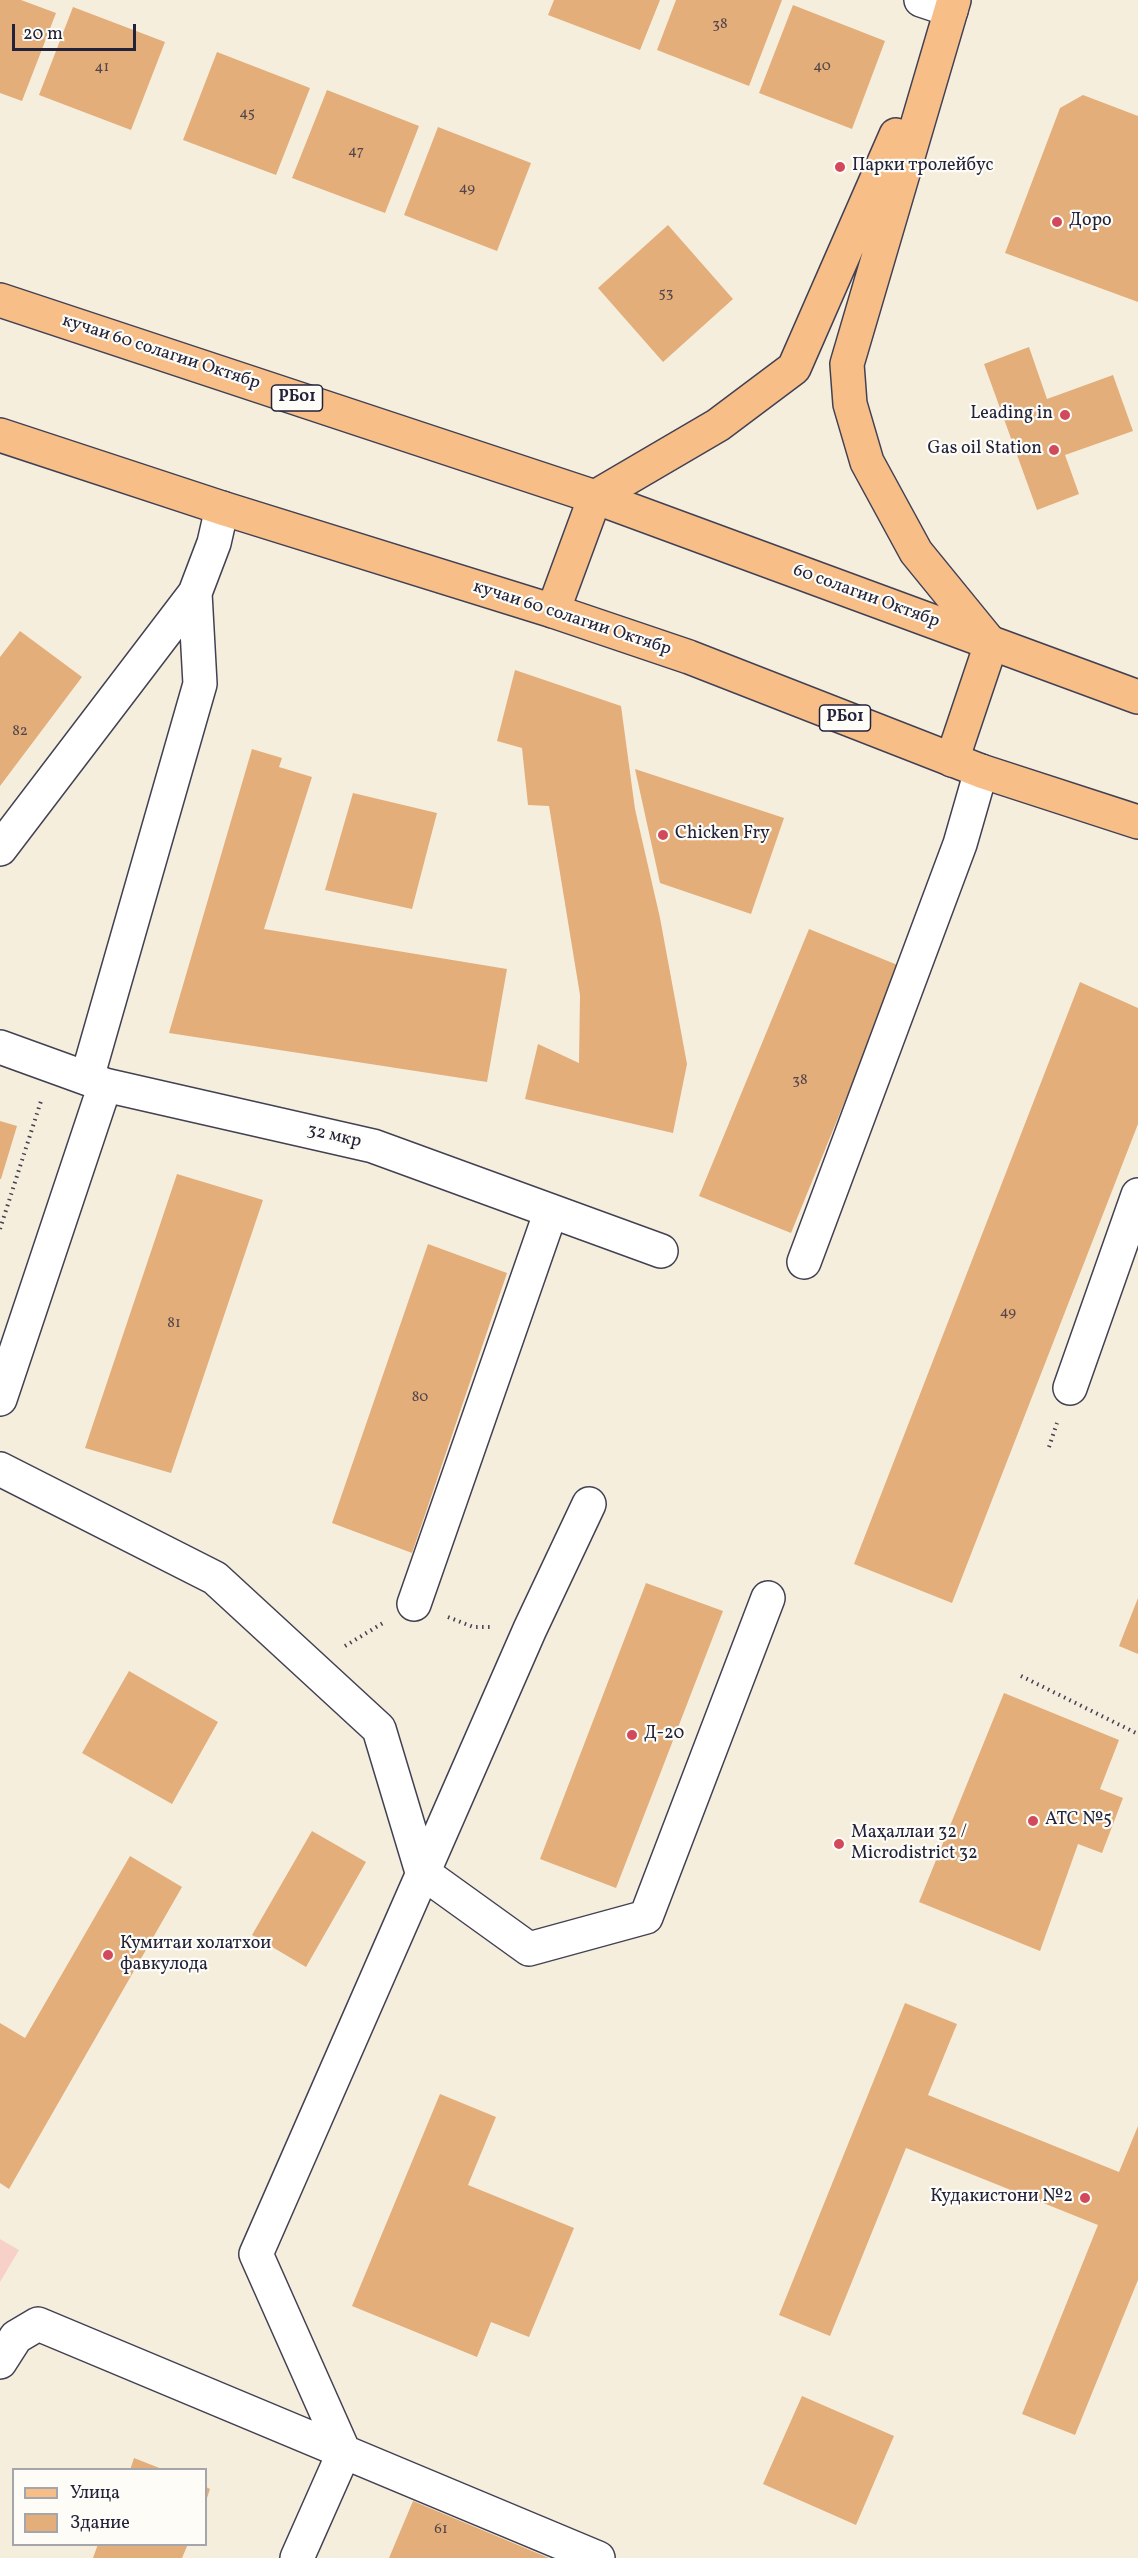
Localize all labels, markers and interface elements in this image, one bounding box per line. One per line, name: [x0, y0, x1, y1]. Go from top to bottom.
scale bar: [15, 12, 140, 50]
house number: 38: [712, 16, 728, 34]
text: 20 m: [23, 22, 63, 47]
house number: 40: [813, 58, 831, 76]
house number: 41: [95, 59, 109, 77]
house number: 45: [239, 105, 255, 123]
house number: 47: [348, 143, 364, 161]
place label: Парки тролейбус: [852, 156, 994, 178]
marker: Парки тролейбус: [833, 160, 847, 174]
house number: 49: [459, 180, 475, 198]
place label: Доро: [1069, 211, 1112, 233]
marker: Доро: [1050, 215, 1064, 229]
house number: 53: [659, 285, 673, 303]
street label: кучаи 60 солагии Октябр: [59, 311, 263, 395]
road number: РБ01: [272, 385, 322, 411]
place label: Leading in: [970, 404, 1053, 426]
marker: Leading in: [1058, 408, 1072, 422]
place label: Gas oil Station: [928, 439, 1042, 461]
marker: Gas oil Station: [1047, 443, 1061, 457]
street label: 60 солагии Октябр: [790, 560, 942, 634]
street label: кучаи 60 солагии Октябр: [470, 577, 674, 661]
road number: РБ01: [820, 705, 870, 731]
house number: 82: [12, 723, 28, 741]
place label: Chicken Fry: [675, 824, 770, 846]
marker: Chicken Fry: [656, 828, 670, 842]
house number: 38: [792, 1072, 808, 1090]
street label: 32 мкр: [305, 1120, 363, 1154]
house number: 49: [1000, 1304, 1016, 1322]
house number: 81: [167, 1315, 181, 1333]
house number: 80: [412, 1389, 428, 1407]
place label: Д-20: [644, 1724, 684, 1746]
marker: Д-20: [625, 1728, 639, 1742]
place label: АТС №5: [1045, 1810, 1112, 1832]
marker: АТС №5: [1026, 1814, 1040, 1828]
place label: Маҳаллаи 32 / Microdistrict 32: [851, 1823, 978, 1866]
marker: Маҳаллаи 32 / Microdistrict 32: [832, 1837, 846, 1851]
place label: Кумитаи холатхои фавкулода: [120, 1934, 271, 1976]
marker: Кумитаи холатхои фавкулода: [101, 1948, 115, 1962]
place label: Кудакистони №2: [930, 2187, 1073, 2209]
marker: Кудакистони №2: [1078, 2191, 1092, 2205]
legend: [12, 2468, 207, 2546]
text: Улица: [70, 2481, 120, 2506]
text: Здание: [70, 2511, 130, 2536]
house number: 61: [434, 2521, 448, 2539]

